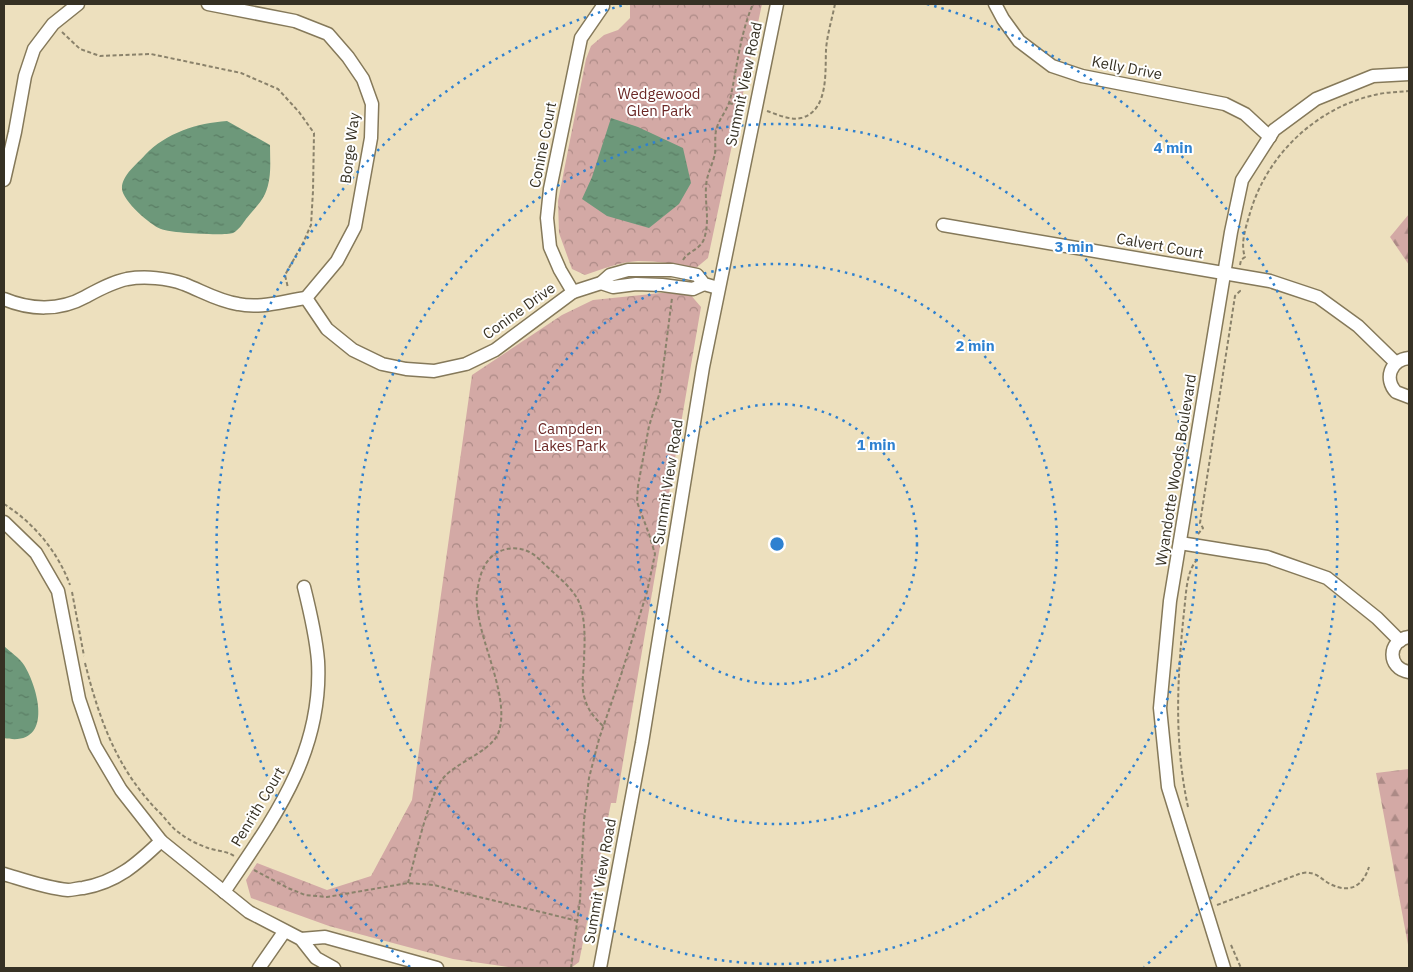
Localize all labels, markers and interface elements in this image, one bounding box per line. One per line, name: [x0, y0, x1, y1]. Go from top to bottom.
street label: Summit View Road: [721, 20, 766, 148]
street label: Kelly Drive: [1090, 51, 1164, 84]
park label: Wedgewood Glen Park: [617, 84, 701, 120]
street label: Conine Court: [525, 100, 560, 190]
street label: Borge Way: [336, 111, 363, 185]
text: 4 min: [1153, 138, 1193, 157]
street label: Calvert Court: [1115, 228, 1205, 263]
text: 3 min: [1054, 237, 1094, 256]
street label: Conine Drive: [479, 278, 559, 343]
text: 2 min: [955, 336, 995, 355]
street label: Wyandotte Woods Boulevard: [1151, 373, 1200, 567]
street label: Summit View Road: [648, 418, 687, 546]
park label: Campden Lakes Park: [534, 419, 606, 455]
text: 1 min: [856, 435, 896, 454]
centre of rings: [768, 535, 786, 553]
street label: Penrith Court: [226, 764, 289, 850]
street label: Summit View Road: [579, 817, 620, 945]

